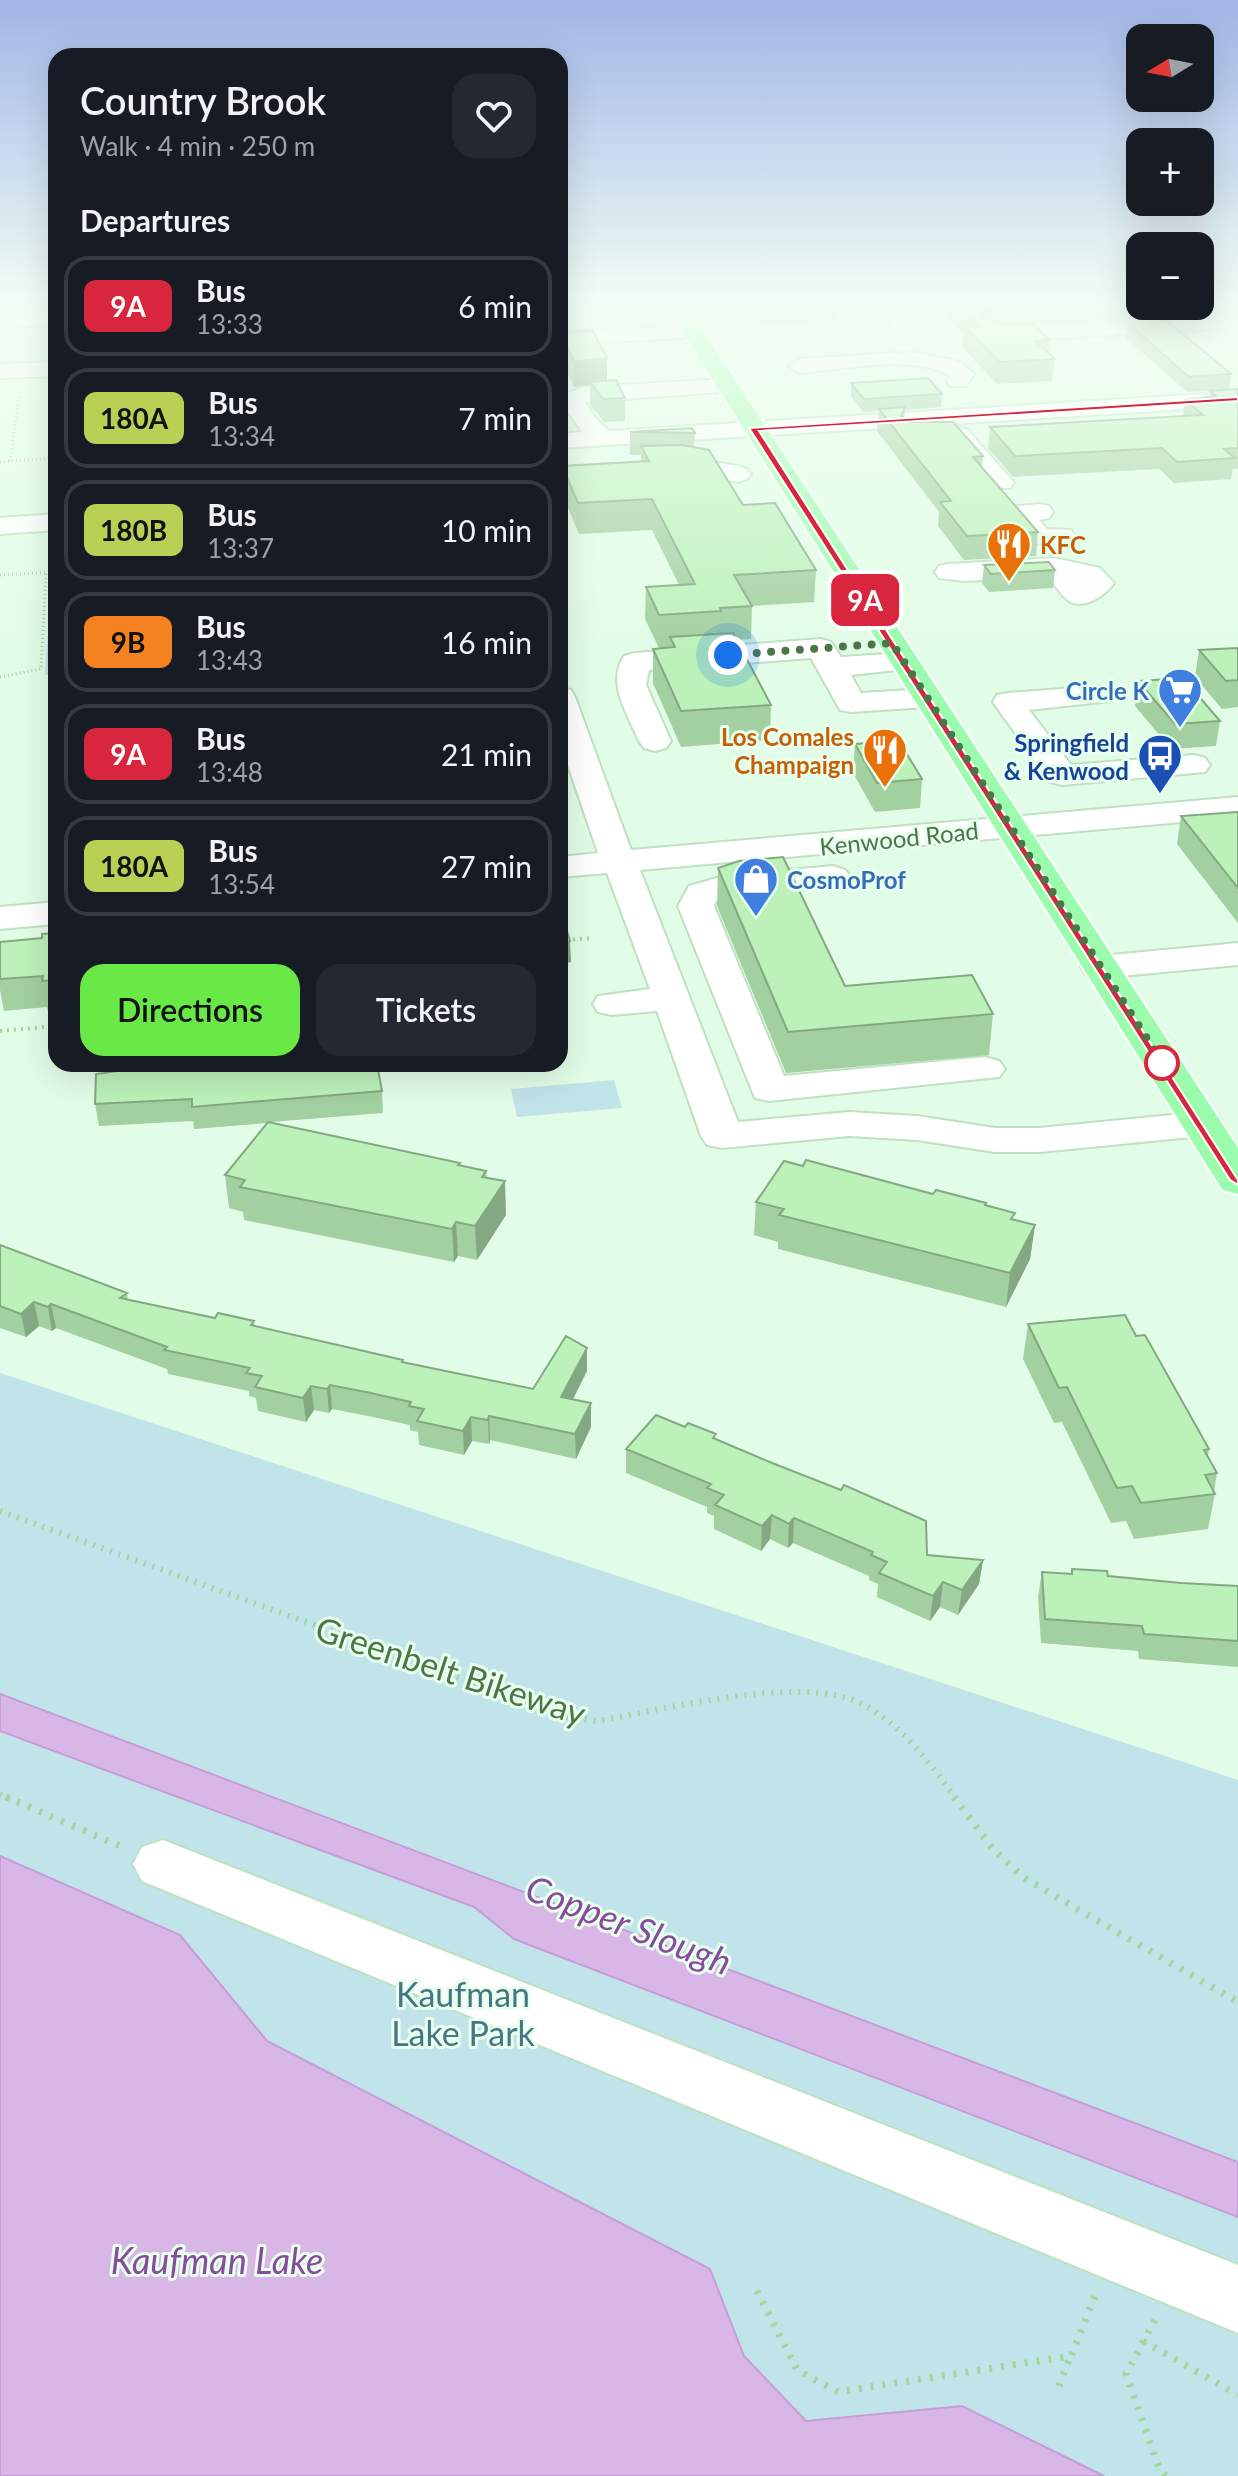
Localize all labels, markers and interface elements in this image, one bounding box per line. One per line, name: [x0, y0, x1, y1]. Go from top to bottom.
north arrow: [1126, 24, 1214, 112]
map controls: [1126, 24, 1214, 320]
button: heart: [452, 74, 536, 158]
text: Country Brook: [80, 77, 326, 123]
button: +: [1126, 128, 1214, 216]
text: Walk · 4 min · 250 m: [80, 130, 315, 162]
text: Departures: [80, 202, 230, 238]
button: −: [1126, 232, 1214, 320]
text: Bus: [196, 272, 246, 308]
text: 6 min: [458, 288, 532, 324]
text: 9A: [110, 289, 146, 323]
text: 13:33: [196, 308, 263, 340]
text: Bus: [208, 384, 258, 420]
text: 7 min: [458, 400, 532, 436]
text: 180A: [100, 401, 168, 435]
text: 13:34: [208, 420, 275, 452]
text: Bus: [207, 496, 257, 532]
text: 10 min: [441, 512, 532, 548]
text: 180B: [100, 513, 167, 547]
restaurant icon: KFC: [985, 520, 1033, 583]
place label: KFC: [1040, 530, 1086, 559]
text: 13:37: [207, 532, 274, 564]
line badge: 9A: [829, 574, 901, 626]
text: 9A: [847, 583, 883, 617]
text: Bus: [196, 608, 246, 644]
text: 16 min: [441, 624, 532, 660]
text: 9B: [111, 625, 145, 659]
your location: [708, 635, 748, 675]
text: 13:43: [196, 644, 263, 676]
supermarket icon: Circle K: [1156, 666, 1204, 729]
place label: Circle K: [1066, 676, 1150, 705]
text: Bus: [196, 720, 246, 756]
place label: Los Comales Champaign: [721, 722, 854, 779]
restaurant icon: Los Comales Champaign: [861, 726, 909, 789]
place label: Springfield & Kenwood: [1004, 728, 1129, 785]
bus stop icon: Springfield & Kenwood: [1136, 732, 1184, 795]
text: 21 min: [441, 736, 532, 772]
text: 9A: [110, 737, 146, 771]
text: 13:48: [196, 756, 263, 788]
street label: Kenwood Road: [818, 815, 980, 861]
text: Bus: [208, 832, 258, 868]
text: 27 min: [441, 848, 532, 884]
text: 180A: [100, 849, 168, 883]
shop icon: CosmoProf: [732, 855, 780, 918]
place label: CosmoProf: [787, 865, 906, 894]
text: 13:54: [208, 868, 275, 900]
button: Directions: [80, 964, 300, 1056]
button: Tickets: [316, 964, 536, 1056]
unlabelled marker: [1145, 1046, 1179, 1080]
street label: Greenbelt Bikeway: [311, 1607, 592, 1733]
water label: Copper Slough: [520, 1865, 738, 1983]
park label: Kaufman Lake Park: [391, 1973, 536, 2053]
water label: Kaufman Lake: [111, 2238, 323, 2282]

